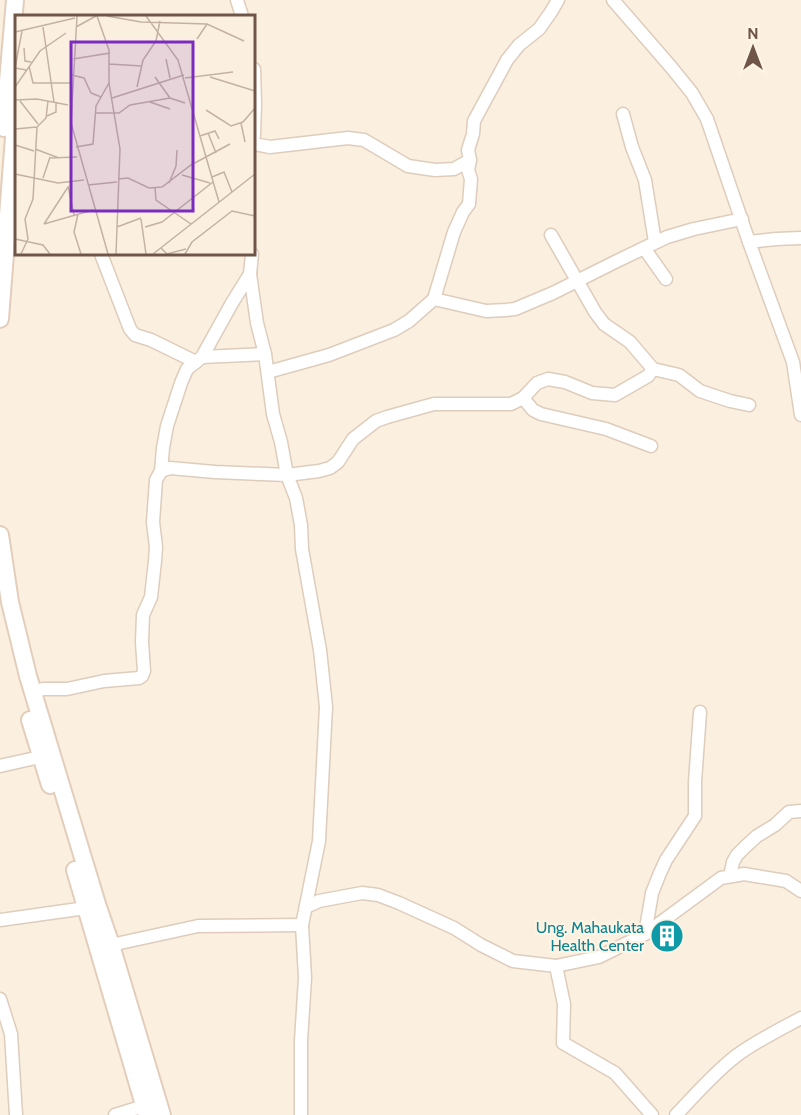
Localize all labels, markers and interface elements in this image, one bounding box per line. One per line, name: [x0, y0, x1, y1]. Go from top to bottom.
inset map: [15, 15, 255, 255]
north arrow: [723, 18, 783, 78]
text: N: [747, 24, 759, 43]
place label: Ung. Mahaukata Health Center: [536, 918, 645, 955]
building icon: Ung. Mahaukata Health Center: [649, 918, 685, 954]

